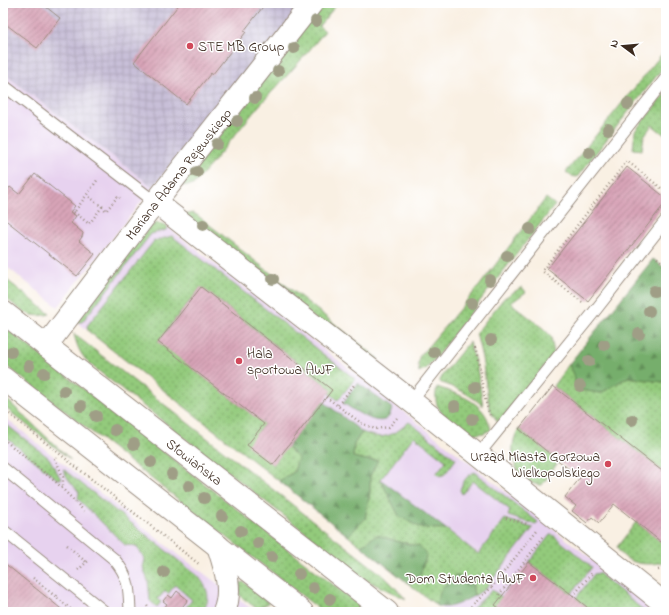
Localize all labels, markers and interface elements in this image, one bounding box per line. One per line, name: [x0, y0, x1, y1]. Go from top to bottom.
north arrow: [603, 26, 643, 66]
place label: STE MB Group: [198, 37, 285, 58]
text: N: [606, 38, 623, 49]
marker: STE MB Group: [185, 41, 195, 51]
street label: Mariana Adama Rejewskiego: [121, 104, 238, 245]
place label: Hala sportowa AWF: [247, 344, 334, 381]
marker: Hala sportowa AWF: [234, 356, 244, 366]
street label: Słowiańska: [161, 434, 226, 492]
place label: Urząd Miasta Gorzowa Wielkopolskiego: [470, 447, 600, 485]
marker: Urząd Miasta Gorzowa Wielkopolskiego: [603, 459, 613, 469]
place label: Dom Studenta AWF: [405, 569, 525, 590]
marker: Dom Studenta AWF: [528, 573, 538, 583]

